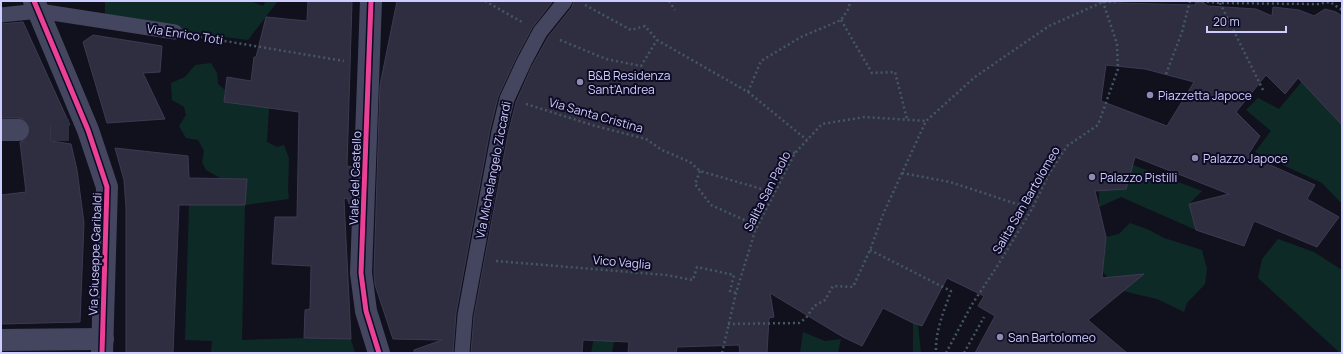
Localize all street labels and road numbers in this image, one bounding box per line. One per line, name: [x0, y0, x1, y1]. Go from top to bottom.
street label: Via Enrico Toti: [146, 20, 224, 48]
street label: Via Santa Cristina: [547, 93, 645, 137]
street label: Via Michelangelo Ziccardi: [471, 100, 515, 240]
street label: Viale del Castello: [345, 131, 365, 225]
street label: Salita San Bartolomeo: [988, 143, 1064, 257]
street label: Salita San Paolo: [740, 148, 794, 234]
street label: Via Giuseppe Garibaldi: [84, 192, 106, 316]
street label: Vico Vaglia: [592, 251, 652, 273]

